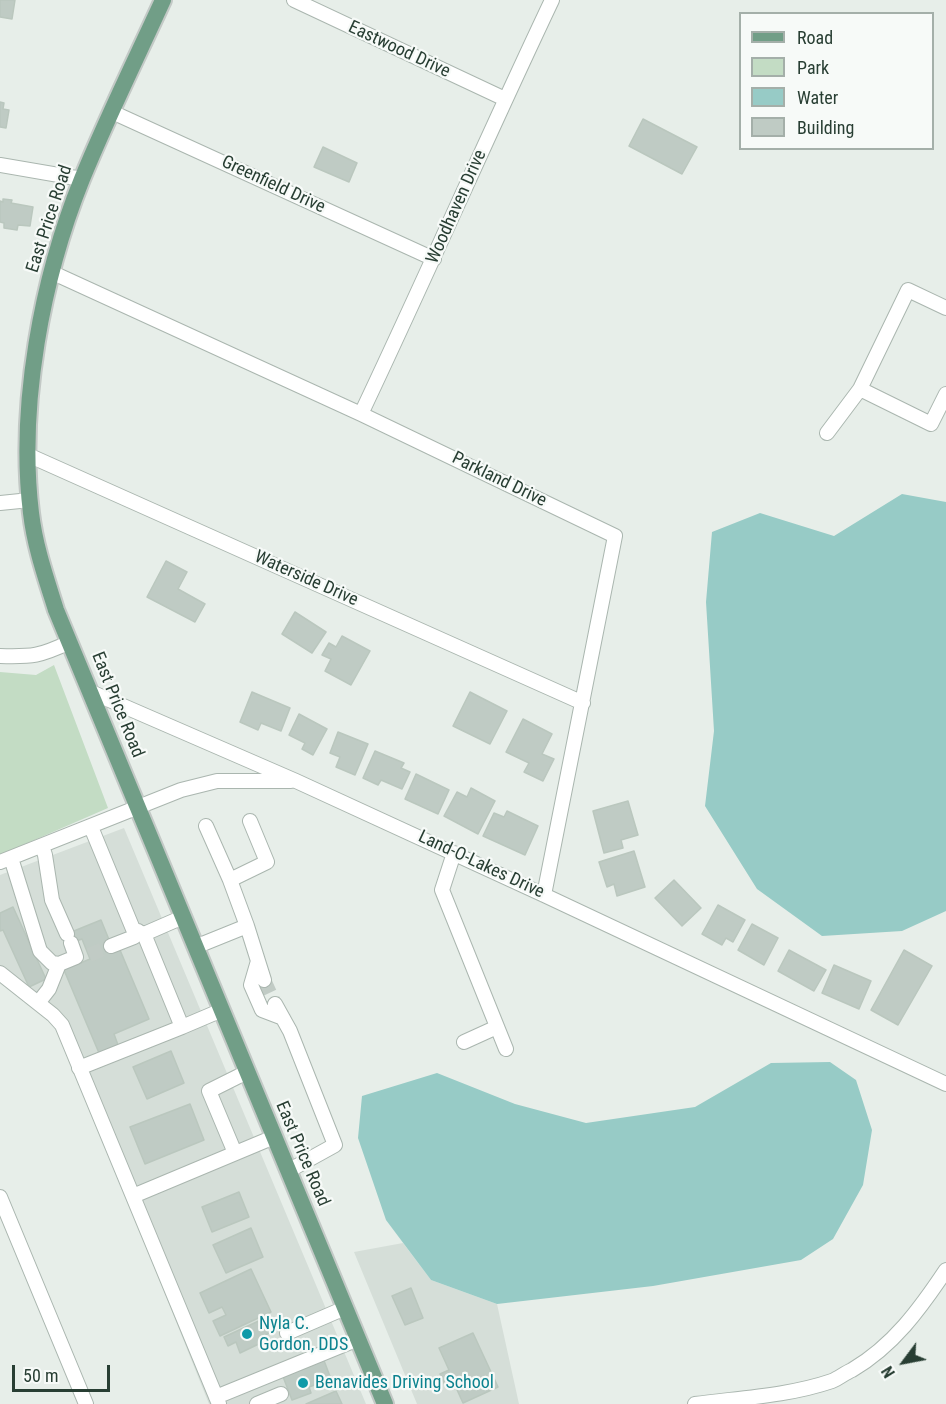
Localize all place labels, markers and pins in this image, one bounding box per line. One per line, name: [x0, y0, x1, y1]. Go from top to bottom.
place label: Nyla C. Gordon, DDS: [259, 1313, 348, 1356]
marker: Nyla C. Gordon, DDS: [240, 1327, 254, 1341]
place label: Benavides Driving School: [315, 1372, 494, 1394]
marker: Benavides Driving School: [296, 1376, 310, 1390]

